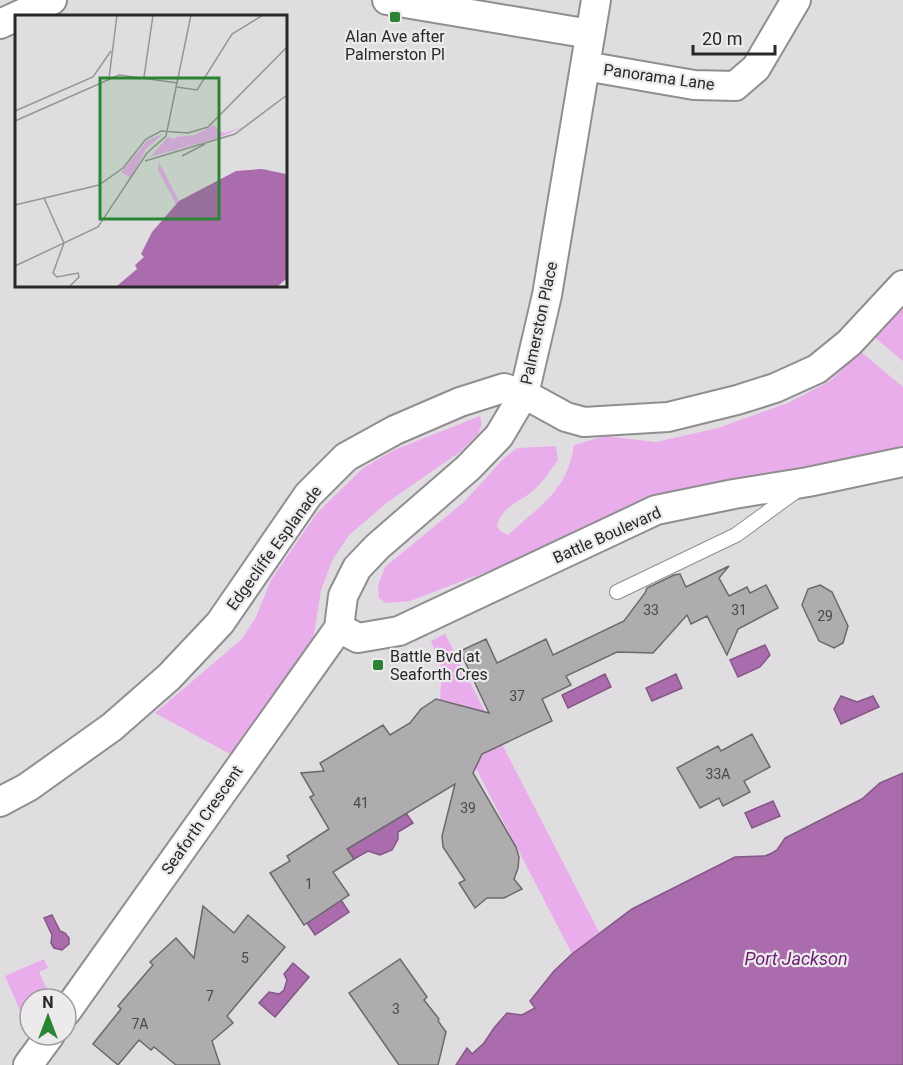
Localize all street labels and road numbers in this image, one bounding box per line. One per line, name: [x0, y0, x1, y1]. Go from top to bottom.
street label: Panorama Lane: [602, 60, 716, 94]
street label: Palmerston Place: [517, 260, 561, 386]
street label: Edgecliffe Esplanade: [223, 482, 325, 614]
street label: Battle Boulevard: [550, 503, 664, 567]
street label: Seaforth Crescent: [157, 762, 247, 878]

